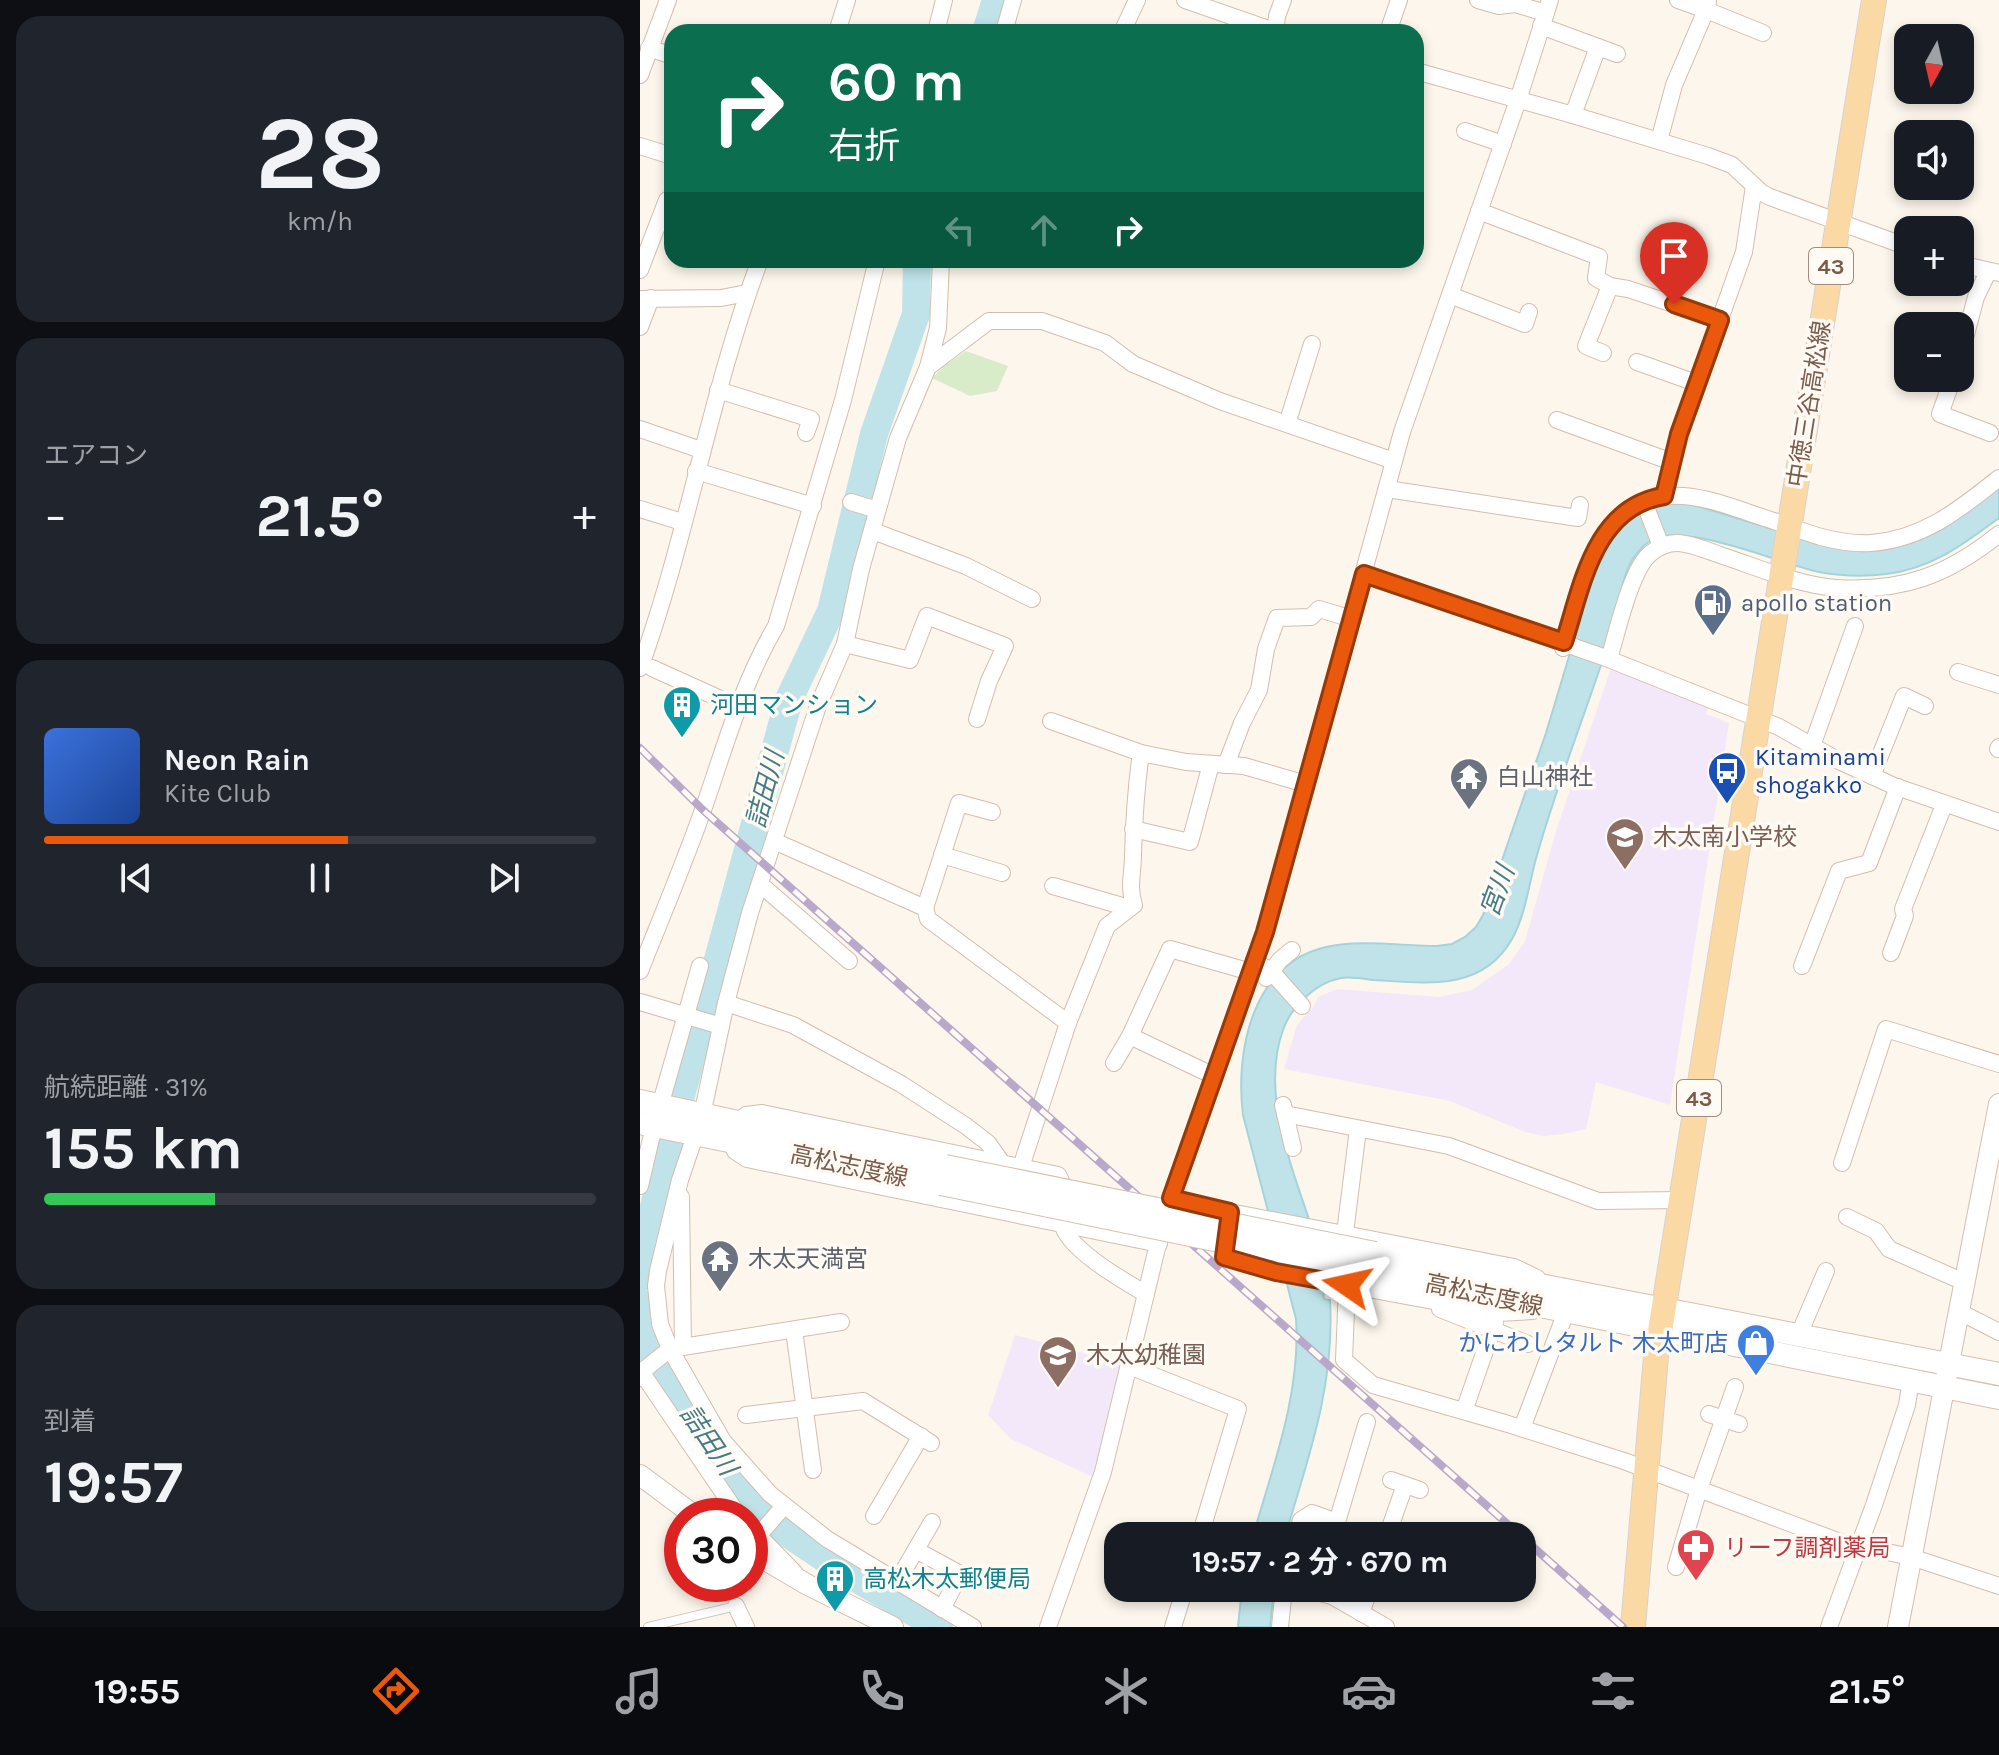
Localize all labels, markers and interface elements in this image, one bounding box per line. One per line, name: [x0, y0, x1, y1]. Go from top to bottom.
north arrow: [1894, 24, 1974, 104]
map controls: [1894, 24, 1974, 392]
text: 60 m: [828, 49, 965, 114]
icon: right: [696, 56, 800, 160]
text: 28: [255, 93, 385, 214]
button: sound: [1894, 120, 1974, 200]
text: 右折: [828, 125, 900, 167]
text: km/h: [287, 206, 353, 237]
icon: left: [938, 208, 982, 252]
icon: ahead: [1022, 208, 1066, 252]
icon: right: [1106, 208, 1150, 252]
button: +: [1894, 216, 1974, 296]
pin: [1640, 222, 1708, 304]
icon: arrive: [1652, 234, 1696, 278]
road number: 43: [1809, 248, 1853, 284]
button: −: [1894, 312, 1974, 392]
street label: 中徳三谷高松線: [1782, 319, 1836, 489]
text: エアコン: [44, 440, 148, 471]
text: 21.5°: [256, 481, 384, 551]
text: −: [44, 490, 67, 541]
text: +: [573, 490, 596, 541]
fuel station icon: apollo station: [1692, 582, 1734, 637]
place label: apollo station: [1741, 589, 1892, 617]
building icon: 河田マンション: [661, 684, 703, 739]
place label: 河田マンション: [710, 691, 878, 719]
text: Neon Rain: [164, 742, 310, 778]
place label: Kitaminami shogakko: [1755, 743, 1886, 799]
water label: 詰田川: [740, 745, 791, 831]
bus stop icon: Kitaminami shogakko: [1706, 750, 1748, 805]
temple icon: 白山神社: [1448, 756, 1490, 811]
place label: 白山神社: [1497, 763, 1593, 791]
text: Kite Club: [164, 778, 271, 809]
school or university icon: 木太南小学校: [1604, 816, 1646, 871]
place label: 木太南小学校: [1653, 823, 1797, 851]
icon: previous: [114, 856, 158, 900]
icon: pause: [298, 856, 342, 900]
icon: next: [482, 856, 526, 900]
water label: 宮川: [1474, 859, 1522, 921]
text: 航続距離 · 31%: [44, 1072, 208, 1103]
road number: 43: [1677, 1080, 1721, 1116]
text: 155 km: [44, 1113, 243, 1183]
street label: 高松志度線: [787, 1140, 911, 1192]
temple icon: 木太天満宮: [699, 1238, 741, 1293]
position arrow: [1305, 1243, 1389, 1327]
place label: 木太天満宮: [748, 1245, 868, 1273]
street label: 高松志度線: [1422, 1269, 1546, 1321]
shop icon: かにわしタルト 木太町店: [1735, 1322, 1777, 1377]
place label: かにわしタルト 木太町店: [1458, 1329, 1728, 1357]
school or university icon: 木太幼稚園: [1037, 1334, 1079, 1389]
place label: 木太幼稚園: [1086, 1341, 1206, 1369]
water label: 詰田川: [674, 1399, 745, 1484]
text: 到着: [44, 1406, 96, 1437]
text: 19:57: [44, 1447, 183, 1517]
speed limit sign: 30: [664, 1498, 768, 1602]
pharmacy icon: リーフ調剤薬局: [1675, 1527, 1717, 1582]
place label: リーフ調剤薬局: [1724, 1534, 1891, 1562]
text: 19:57 · 2 分 · 670 m: [1192, 1544, 1448, 1580]
building icon: 高松木太郵便局: [814, 1558, 856, 1613]
place label: 高松木太郵便局: [863, 1565, 1031, 1593]
icon: directions: [368, 1663, 424, 1719]
icon: music: [611, 1663, 667, 1719]
icon: phone: [854, 1663, 910, 1719]
icon: climate: [1098, 1663, 1154, 1719]
icon: car: [1341, 1663, 1397, 1719]
icon: filters: [1585, 1663, 1641, 1719]
text: 19:55: [94, 1670, 180, 1712]
text: 21.5°: [1828, 1670, 1905, 1712]

